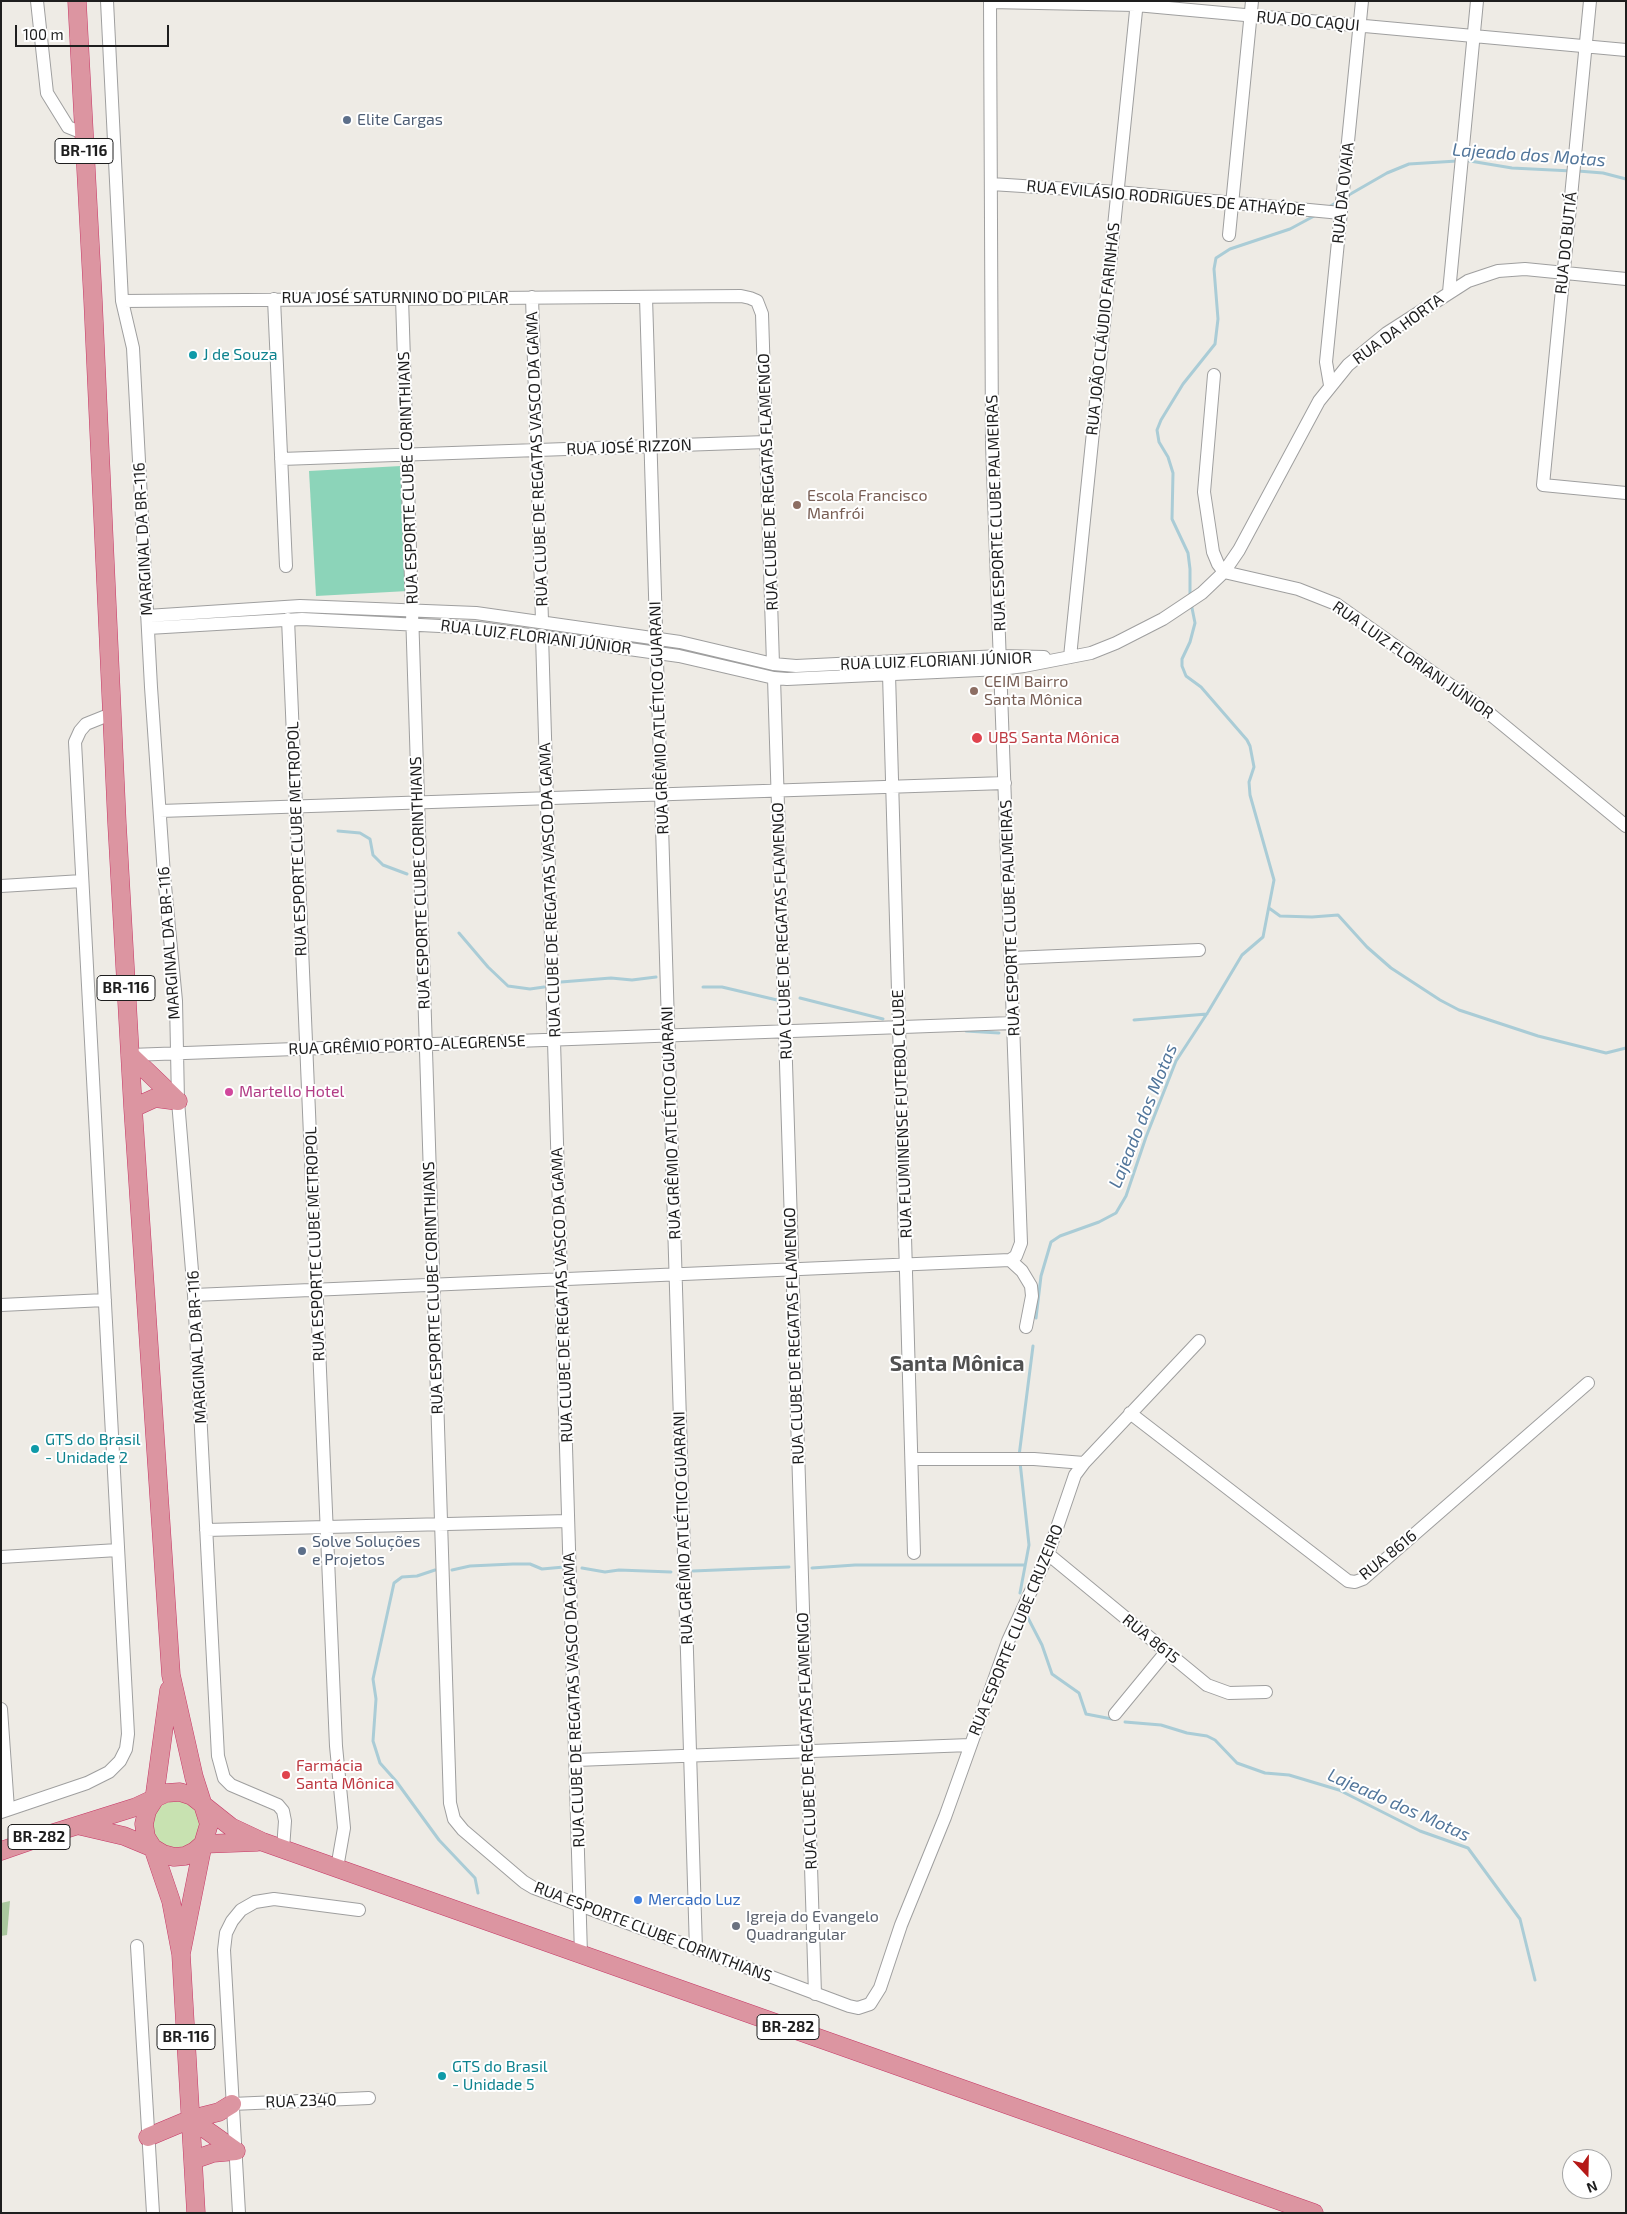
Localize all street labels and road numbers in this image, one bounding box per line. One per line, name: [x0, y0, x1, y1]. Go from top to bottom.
street label: RUA DO CAQUI: [1256, 7, 1360, 35]
road number: BR-116: [55, 138, 113, 164]
street label: RUA DA OVAIA: [1328, 141, 1358, 245]
street label: RUA EVILÁSIO RODRIGUES DE ATHAÝDE: [1026, 176, 1306, 220]
street label: RUA DO BUTIÁ: [1551, 191, 1581, 295]
street label: RUA JOÃO CLÁUDIO FARINHAS: [1082, 222, 1124, 436]
street label: RUA JOSÉ SATURNINO DO PILAR: [281, 288, 509, 308]
street label: RUA DA HORTA: [1349, 290, 1447, 368]
street label: RUA CLUBE DE REGATAS VASCO DA GAMA: [522, 311, 552, 607]
street label: RUA ESPORTE CLUBE CORINTHIANS: [394, 351, 422, 605]
street label: RUA CLUBE DE REGATAS FLAMENGO: [754, 353, 782, 611]
street label: RUA ESPORTE CLUBE PALMEIRAS: [982, 394, 1010, 632]
street label: RUA JOSÉ RIZZON: [566, 435, 692, 459]
street label: MARGINAL DA BR-116: [129, 462, 157, 616]
street label: RUA LUIZ FLORIANI JÚNIOR: [1329, 597, 1497, 723]
street label: RUA GRÊMIO ATLÉTICO GUARANI: [645, 601, 673, 835]
street label: RUA LUIZ FLORIANI JÚNIOR: [440, 616, 632, 658]
street label: RUA LUIZ FLORIANI JÚNIOR: [840, 648, 1032, 674]
street label: RUA ESPORTE CLUBE METROPOL: [283, 721, 311, 957]
street label: RUA CLUBE DE REGATAS VASCO DA GAMA: [535, 742, 565, 1038]
street label: RUA ESPORTE CLUBE CORINTHIANS: [406, 756, 434, 1010]
street label: RUA ESPORTE CLUBE PALMEIRAS: [996, 799, 1024, 1037]
street label: RUA CLUBE DE REGATAS FLAMENGO: [768, 802, 796, 1060]
street label: MARGINAL DA BR-116: [154, 866, 184, 1020]
road number: BR-116: [97, 976, 155, 1000]
street label: RUA FLUMINENSE FUTEBOL CLUBE: [888, 989, 916, 1239]
street label: RUA GRÊMIO ATLÉTICO GUARANI: [657, 1006, 685, 1240]
street label: RUA GRÊMIO PORTO-ALEGRENSE: [288, 1031, 526, 1059]
street label: RUA ESPORTE CLUBE METROPOL: [301, 1126, 329, 1362]
street label: RUA CLUBE DE REGATAS VASCO DA GAMA: [547, 1147, 577, 1443]
street label: RUA ESPORTE CLUBE CORINTHIANS: [419, 1161, 447, 1415]
street label: RUA CLUBE DE REGATAS FLAMENGO: [780, 1207, 808, 1465]
street label: MARGINAL DA BR-116: [183, 1270, 211, 1424]
street label: RUA GRÊMIO ATLÉTICO GUARANI: [669, 1411, 697, 1645]
street label: RUA ESPORTE CLUBE CRUZEIRO: [965, 1522, 1067, 1738]
street label: RUA 8616: [1355, 1526, 1421, 1584]
street label: RUA CLUBE DE REGATAS VASCO DA GAMA: [559, 1552, 589, 1848]
street label: RUA 8615: [1119, 1610, 1183, 1668]
street label: RUA CLUBE DE REGATAS FLAMENGO: [793, 1612, 821, 1870]
road number: BR-282: [8, 1824, 70, 1850]
street label: RUA ESPORTE CLUBE CORINTHIANS: [531, 1878, 775, 1986]
road number: BR-282: [757, 2014, 819, 2040]
road number: BR-116: [157, 2024, 215, 2050]
street label: RUA 2340: [265, 2090, 337, 2112]

